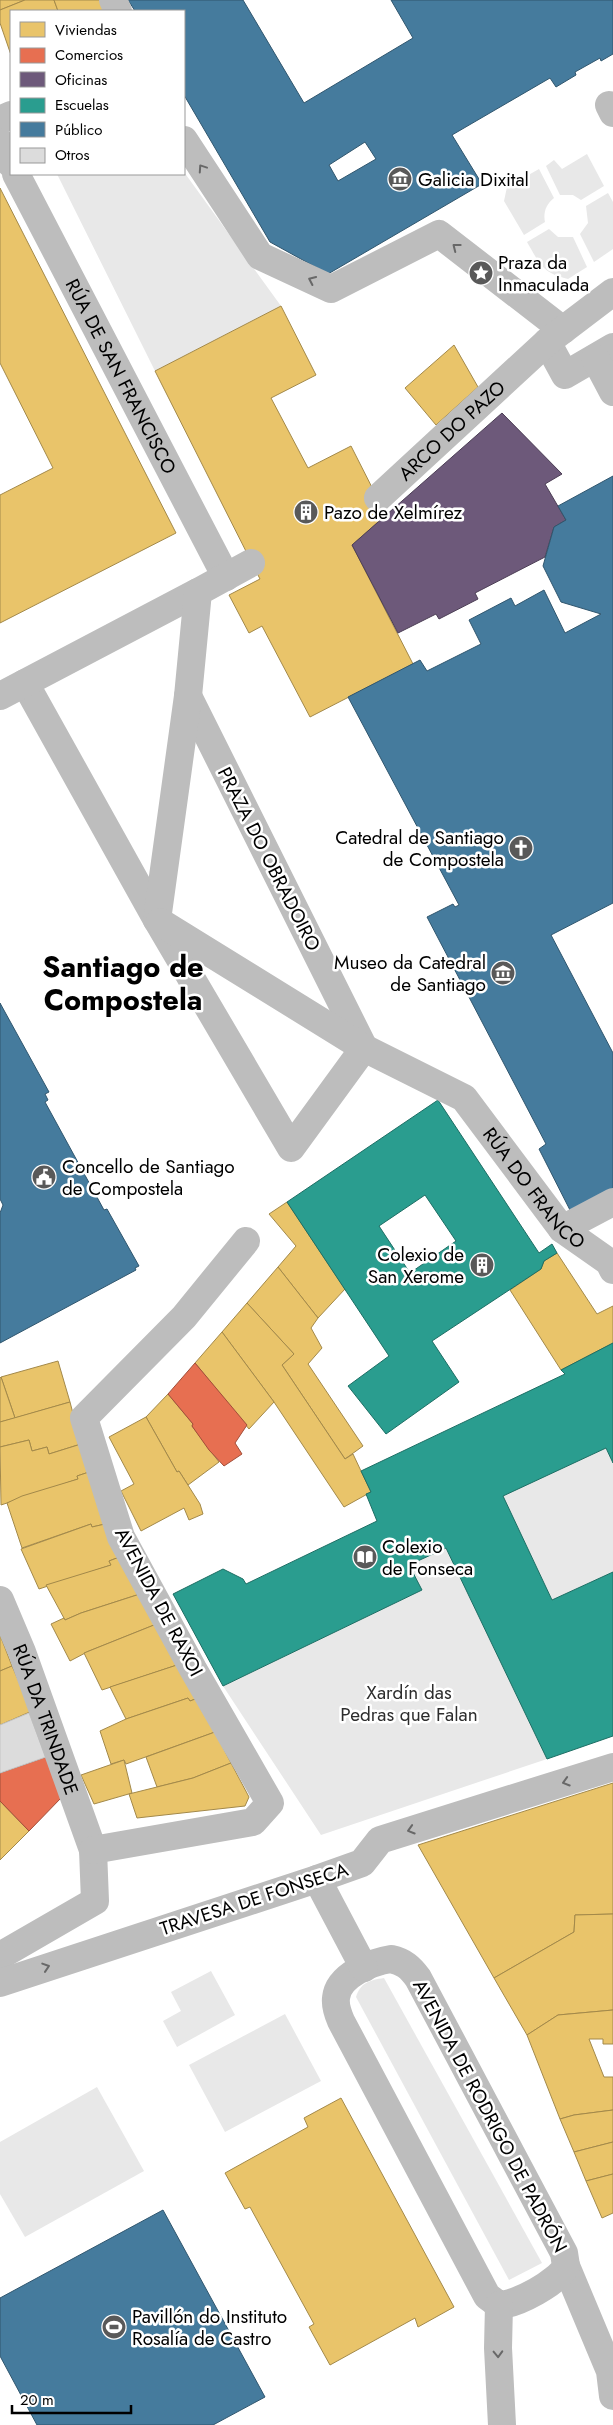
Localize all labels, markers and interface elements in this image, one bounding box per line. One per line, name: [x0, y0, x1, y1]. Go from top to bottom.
legend: [10, 10, 185, 175]
text: Viviendas: [55, 19, 117, 41]
text: Comercios: [55, 44, 123, 66]
text: Oficinas: [55, 69, 107, 91]
text: Escuelas: [55, 94, 109, 116]
text: Público: [55, 119, 102, 141]
text: Otros: [55, 144, 90, 166]
one-way arrow: [199, 165, 208, 174]
museum icon: Galicia Dixital: [387, 166, 413, 192]
place label: Galicia Dixital: [418, 166, 529, 193]
one-way arrow: [453, 244, 462, 252]
place label: Praza da Inmaculada: [498, 249, 589, 298]
place icon: Praza da Inmaculada: [468, 260, 494, 286]
street label: RÚA DE SAN FRANCISCO: [59, 274, 183, 479]
one-way arrow: [309, 277, 318, 287]
street label: ARCO DO PAZO: [392, 374, 511, 486]
building icon: Pazo de Xelmírez: [293, 499, 319, 525]
place label: Pazo de Xelmírez: [324, 499, 462, 526]
street label: PRAZA DO OBRADOIRO: [211, 762, 327, 956]
place label: Catedral de Santiago de Compostela: [335, 824, 504, 873]
church icon: Catedral de Santiago de Compostela: [508, 835, 534, 861]
district label: Santiago de Compostela: [42, 946, 204, 1021]
place label: Museo da Catedral de Santiago: [334, 949, 486, 998]
museum icon: Museo da Catedral de Santiago: [490, 960, 516, 986]
street label: RÚA DO FRANCO: [477, 1122, 591, 1255]
place label: Concello de Santiago de Compostela: [62, 1153, 235, 1202]
public building icon: Concello de Santiago de Compostela: [31, 1164, 57, 1190]
place label: Colexio de San Xerome: [368, 1241, 464, 1290]
building icon: Colexio de San Xerome: [469, 1252, 495, 1278]
street label: AVENIDA DE RAXOI: [108, 1523, 210, 1681]
place label: Colexio de Fonseca: [382, 1533, 473, 1582]
library icon: Colexio de Fonseca: [352, 1544, 378, 1570]
street label: RÚA DA TRINDADE: [7, 1640, 86, 1799]
park label: Xardín das Pedras que Falan: [340, 1679, 478, 1728]
one-way arrow: [563, 1776, 571, 1786]
one-way arrow: [408, 1824, 416, 1834]
street label: TRAVESA DE FONSECA: [157, 1856, 352, 1942]
one-way arrow: [42, 1963, 50, 1973]
street label: AVENIDA DE RODRIGO DE PADRÓN: [406, 1975, 574, 2257]
place label: Pavillón do Instituto Rosalía de Castro: [132, 2303, 287, 2352]
sports icon: Pavillón do Instituto Rosalía de Castro: [101, 2314, 127, 2340]
one-way arrow: [493, 2350, 504, 2358]
scale bar: [12, 2382, 131, 2414]
text: 20 m: [20, 2389, 54, 2411]

